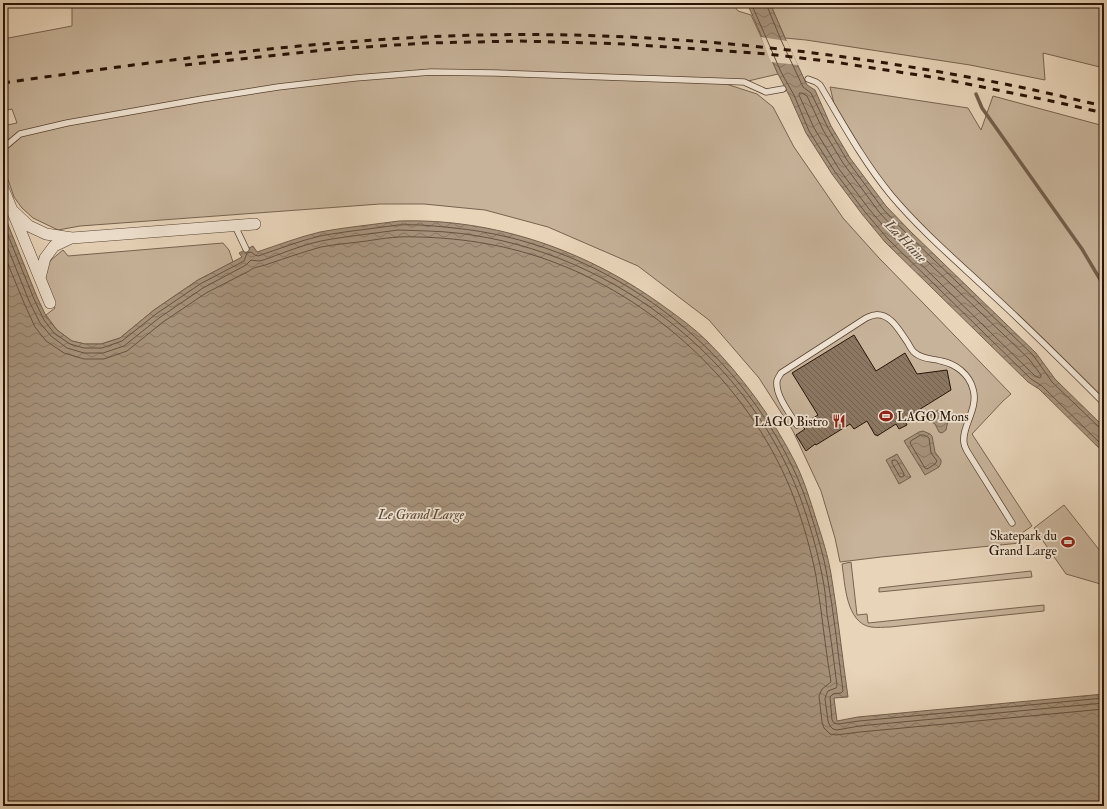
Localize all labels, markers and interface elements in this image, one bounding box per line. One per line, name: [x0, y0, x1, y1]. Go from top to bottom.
water label: La Haine: [880, 216, 930, 267]
sports icon: LAGO Mons: [878, 408, 894, 424]
place label: LAGO Mons: [897, 409, 969, 425]
restaurant icon: LAGO Bistro: [831, 413, 847, 429]
place label: LAGO Bistro: [754, 414, 828, 430]
water label: Le Grand Large: [377, 506, 465, 523]
place label: Skatepark du Grand Large: [989, 528, 1058, 559]
sports icon: Skatepark du Grand Large: [1060, 534, 1076, 550]

